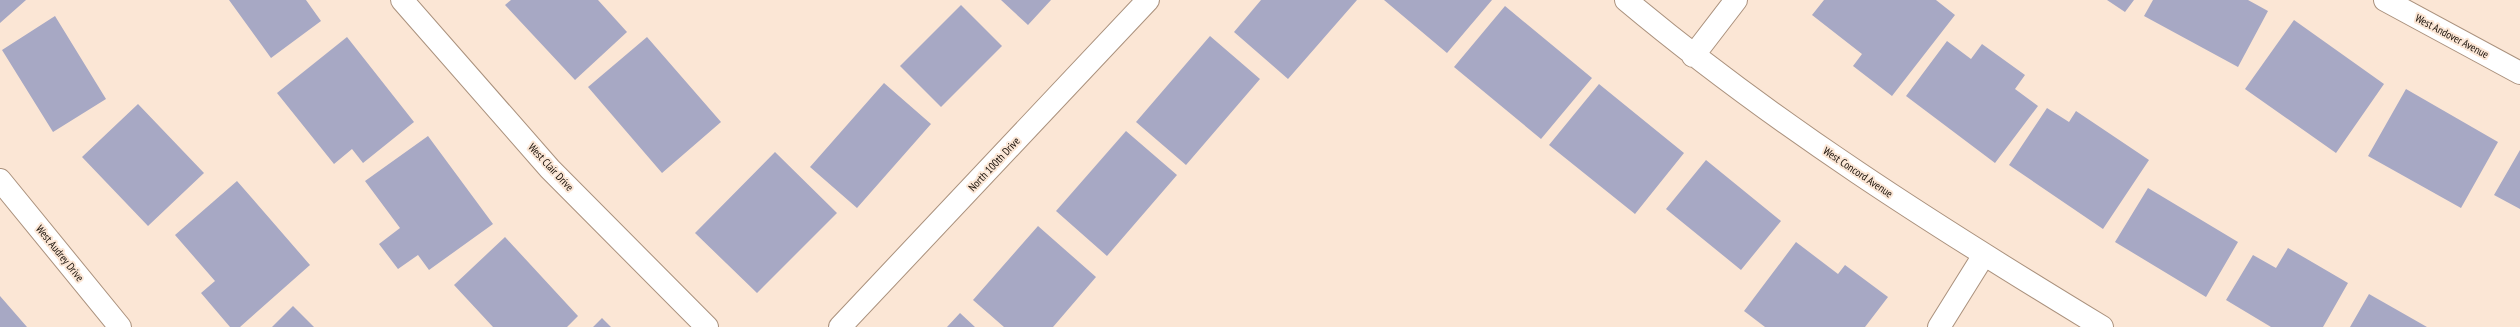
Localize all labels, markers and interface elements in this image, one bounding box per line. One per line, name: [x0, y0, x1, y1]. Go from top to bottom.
street label: West Andover Avenue: [2413, 11, 2492, 62]
street label: North 100th Drive: [965, 134, 1023, 194]
street label: West Clair Drive: [525, 140, 577, 194]
street label: West Concord Avenue: [1820, 144, 1896, 201]
street label: West Audrey Drive: [33, 222, 87, 284]

